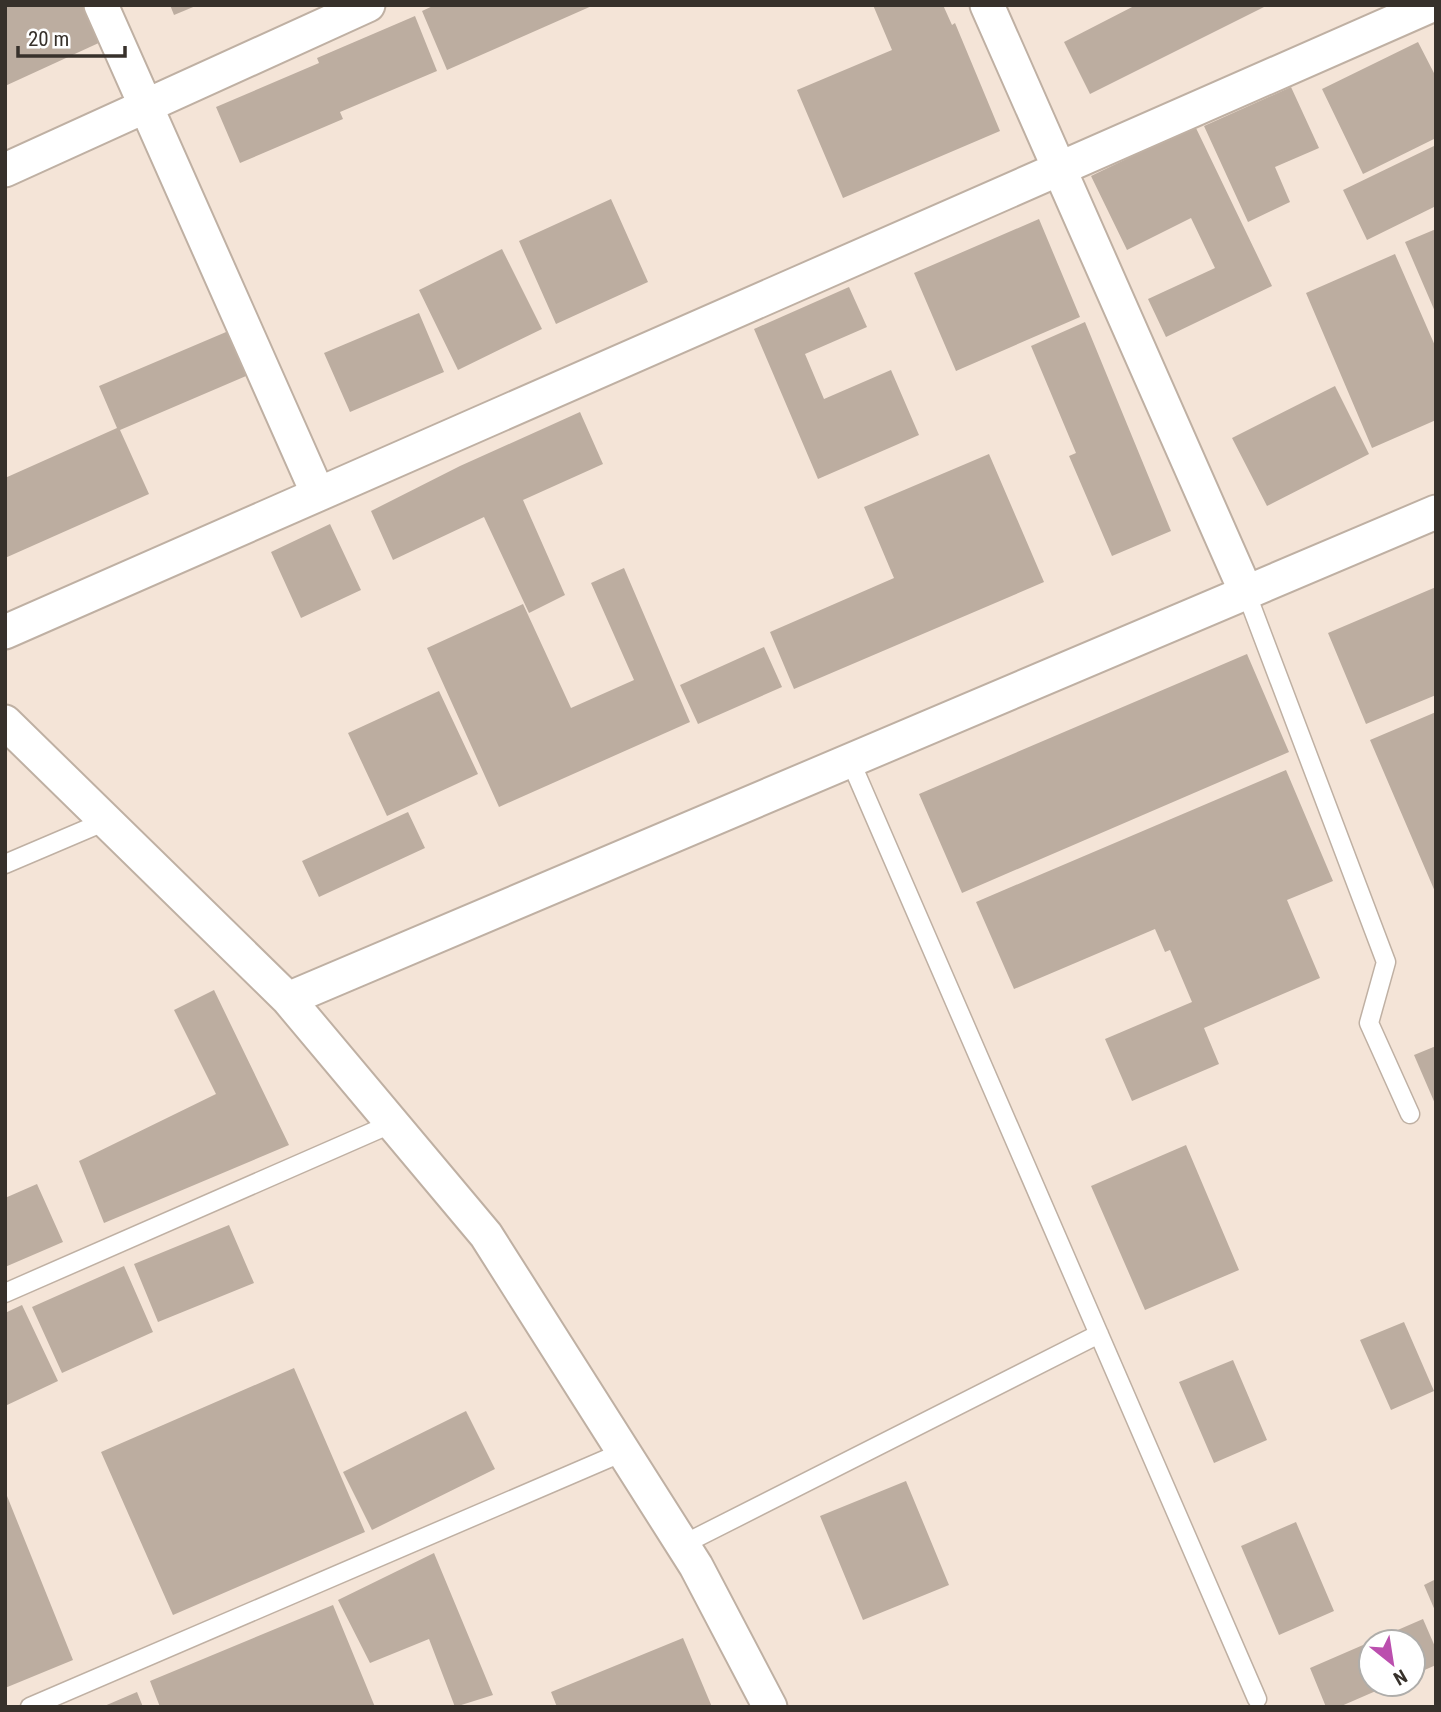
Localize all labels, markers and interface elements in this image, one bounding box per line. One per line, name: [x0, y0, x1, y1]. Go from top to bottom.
scale bar: [18, 14, 124, 58]
text: 20 m: [28, 27, 69, 51]
north arrow: [1357, 1628, 1427, 1698]
text: N: [1389, 1664, 1411, 1690]

